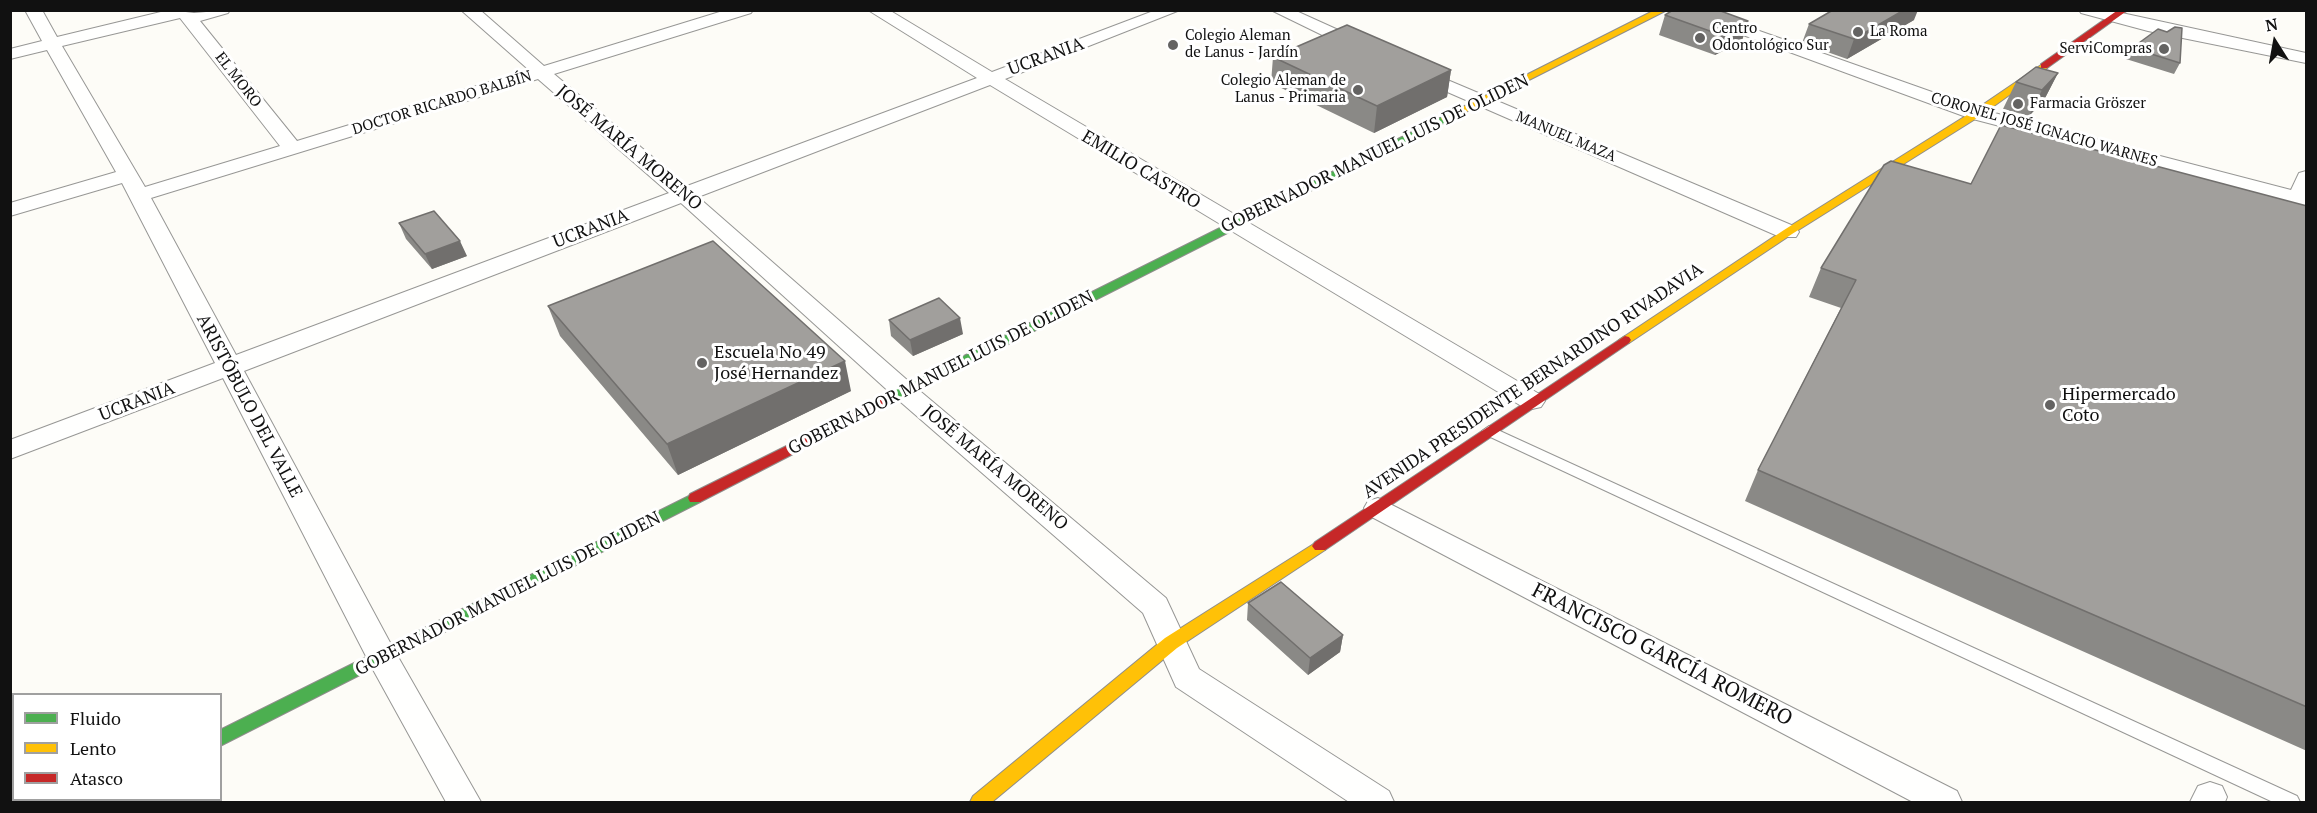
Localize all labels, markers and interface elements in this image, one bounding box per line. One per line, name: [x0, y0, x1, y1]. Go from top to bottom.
north arrow: [2245, 12, 2305, 72]
text: N: [2264, 12, 2280, 36]
place label: Centro Odontológico Sur: [1712, 20, 1829, 55]
place label: La Roma: [1870, 23, 1928, 41]
marker: La Roma: [1851, 25, 1865, 39]
place label: Colegio Aleman de Lanus - Jardín: [1185, 27, 1298, 62]
marker: Centro Odontológico Sur: [1693, 31, 1707, 45]
street label: UCRANIA: [1005, 33, 1087, 81]
marker: Colegio Aleman de Lanus - Jardín: [1166, 38, 1180, 52]
place label: ServiCompras: [2059, 40, 2152, 58]
marker: ServiCompras: [2157, 42, 2171, 56]
street label: EL MORO: [211, 49, 265, 111]
street label: DOCTOR RICARDO BALBÍN: [350, 67, 534, 139]
street label: GOBERNADOR MANUEL LUIS DE OLIDEN: [1218, 70, 1532, 238]
place label: Colegio Aleman de Lanus - Primaria: [1221, 72, 1346, 107]
street label: JOSÉ MARÍA MORENO: [552, 81, 706, 215]
marker: Colegio Aleman de Lanus - Primaria: [1351, 83, 1365, 97]
street label: CORONEL JOSÉ IGNACIO WARNES: [1929, 89, 2159, 171]
place label: Farmacia Gröszer: [2030, 95, 2146, 113]
marker: Farmacia Gröszer: [2011, 97, 2025, 111]
street label: MANUEL MAZA: [1513, 108, 1619, 166]
street label: EMILIO CASTRO: [1078, 126, 1204, 214]
street label: UCRANIA: [550, 205, 632, 253]
street label: AVENIDA PRESIDENTE BERNARDINO RIVADAVIA: [1359, 259, 1707, 503]
street label: GOBERNADOR MANUEL LUIS DE OLIDEN: [785, 286, 1097, 460]
street label: ARISTÓBULO DEL VALLE: [191, 311, 307, 501]
place label: Escuela No 49 José Hernandez: [714, 342, 838, 385]
marker: Escuela No 49 José Hernandez: [695, 356, 709, 370]
street label: UCRANIA: [96, 378, 178, 426]
place label: Hipermercado Coto: [2062, 384, 2176, 426]
marker: Hipermercado Coto: [2043, 398, 2057, 412]
street label: JOSÉ MARÍA MORENO: [918, 401, 1072, 535]
street label: GOBERNADOR MANUEL LUIS DE OLIDEN: [352, 507, 664, 681]
street label: FRANCISCO GARCÍA ROMERO: [1527, 578, 1797, 732]
legend: [12, 693, 222, 801]
text: Fluido: [70, 706, 121, 730]
text: Lento: [70, 736, 116, 760]
text: Atasco: [70, 766, 123, 790]

